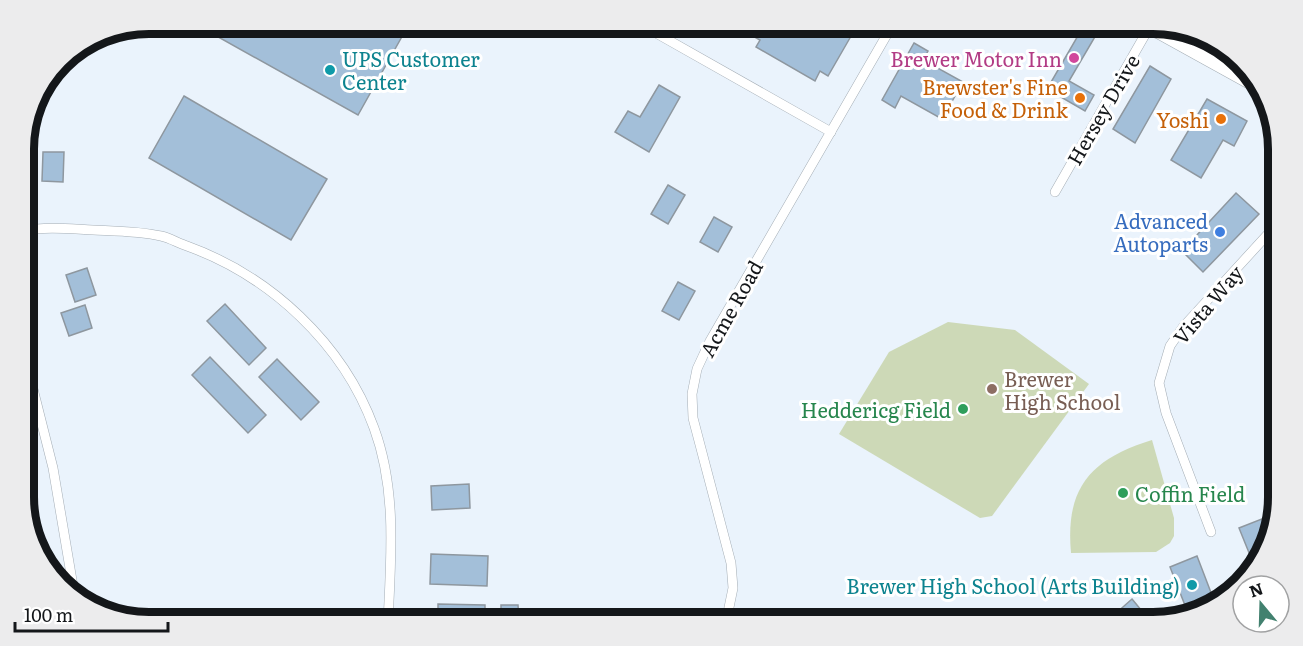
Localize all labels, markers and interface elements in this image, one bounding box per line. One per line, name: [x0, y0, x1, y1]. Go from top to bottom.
place label: UPS Customer Center: [342, 43, 480, 96]
place label: Brewer Motor Inn: [890, 43, 1062, 73]
street label: Hersey Drive: [1058, 48, 1146, 170]
marker: Brewer Motor Inn: [1067, 51, 1081, 65]
marker: UPS Customer Center: [323, 63, 337, 77]
place label: Brewster's Fine Food & Drink: [922, 71, 1069, 124]
marker: Brewster's Fine Food & Drink: [1073, 91, 1087, 105]
place label: Yoshi: [1156, 104, 1209, 134]
marker: Yoshi: [1214, 112, 1228, 126]
place label: Advanced Autoparts: [1113, 205, 1208, 258]
marker: Advanced Autoparts: [1213, 225, 1227, 239]
street label: Acme Road: [691, 254, 769, 362]
street label: Vista Way: [1165, 257, 1249, 350]
place label: Brewer High School: [1004, 363, 1121, 416]
marker: Brewer High School: [985, 382, 999, 396]
place label: Heddericg Field: [801, 394, 951, 424]
marker: Heddericg Field: [956, 402, 970, 416]
place label: Coffin Field: [1135, 478, 1245, 508]
marker: Coffin Field: [1116, 486, 1130, 500]
place label: Brewer High School (Arts Building): [846, 570, 1180, 600]
north arrow: [1231, 574, 1291, 634]
text: N: [1246, 575, 1266, 602]
marker: Brewer High School (Arts Building): [1185, 578, 1199, 592]
scale bar: [15, 595, 168, 633]
text: 100 m: [24, 601, 73, 628]

